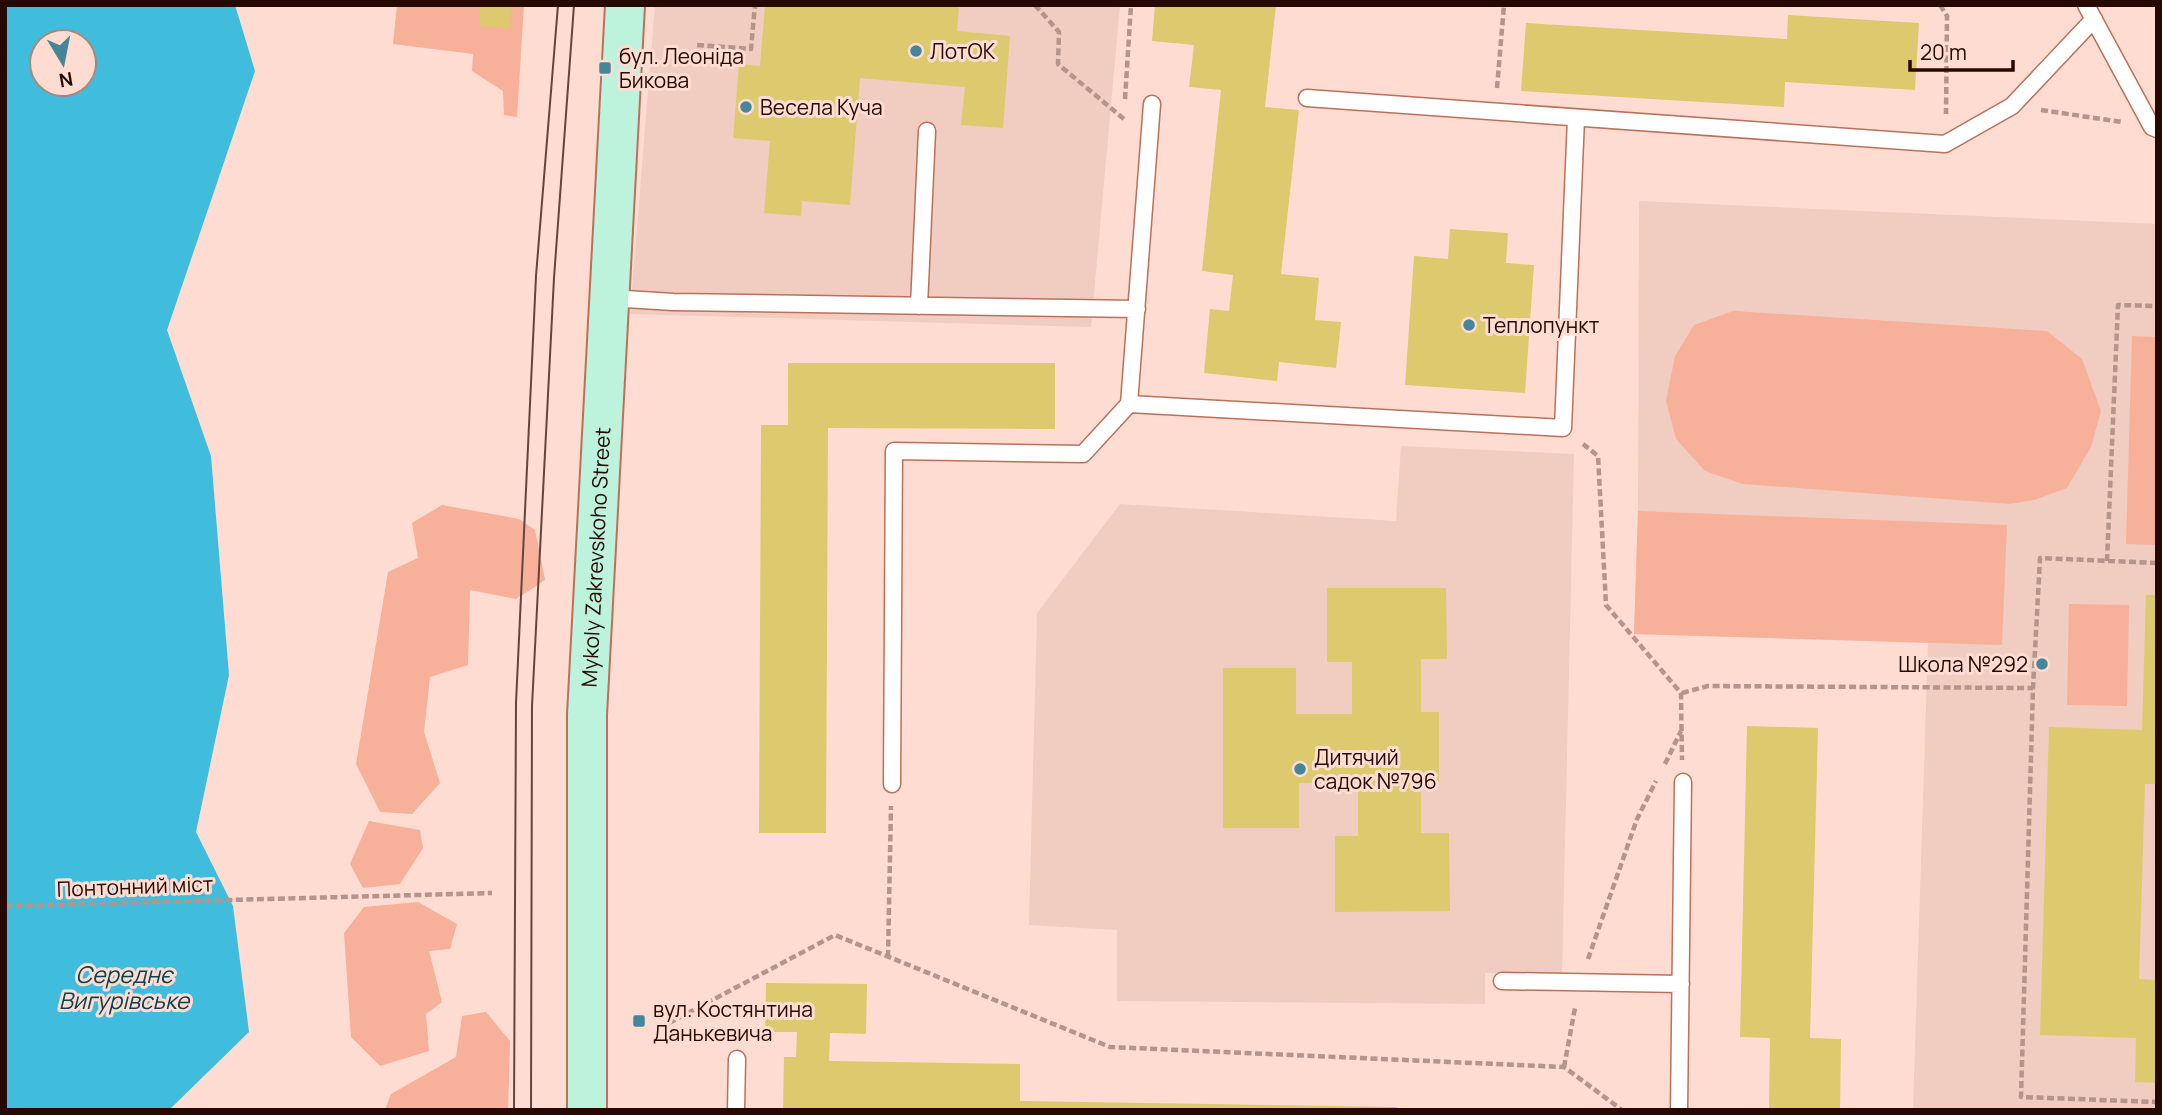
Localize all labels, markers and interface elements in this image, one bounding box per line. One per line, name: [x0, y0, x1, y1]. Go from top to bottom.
north arrow: [28, 28, 98, 98]
scale bar: [1910, 28, 2013, 72]
place label: ЛотОК: [930, 37, 996, 65]
text: 20 m: [1920, 38, 1967, 66]
place label: бул. Леоніда Бикова: [619, 42, 744, 94]
marker: ЛотОК: [908, 43, 924, 59]
marker: бул. Леоніда Бикова: [597, 60, 613, 76]
text: N: [57, 66, 75, 94]
place label: Весела Куча: [760, 93, 883, 121]
marker: Весела Куча: [738, 99, 754, 115]
place label: Теплопункт: [1483, 311, 1600, 339]
marker: Теплопункт: [1461, 317, 1477, 333]
street label: Mykoly Zakrevskoho Street: [575, 426, 616, 688]
place label: Школа №292: [1898, 650, 2028, 678]
marker: Школа №292: [2034, 656, 2050, 672]
place label: Дитячий садок №796: [1314, 743, 1437, 795]
marker: Дитячий садок №796: [1292, 761, 1308, 777]
street label: Понтонний міст: [56, 869, 214, 903]
water label: Середнє Вигурівське: [59, 958, 191, 1016]
place label: вул. Костянтина Данькевича: [653, 995, 813, 1047]
marker: вул. Костянтина Данькевича: [631, 1013, 647, 1029]

